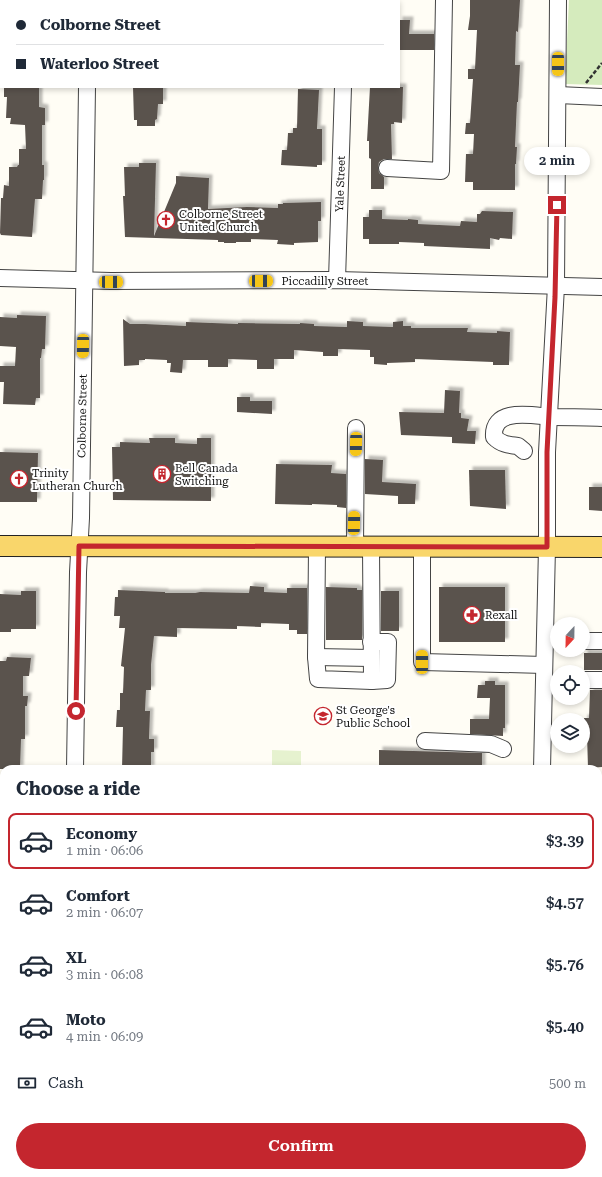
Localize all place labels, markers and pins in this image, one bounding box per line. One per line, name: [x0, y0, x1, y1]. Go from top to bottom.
place label: Colborne Street United Church: [179, 208, 263, 234]
church icon: Colborne Street United Church: [156, 210, 176, 230]
place label: Bell Canada Switching: [175, 462, 238, 488]
building icon: Bell Canada Switching: [152, 464, 172, 484]
place label: Trinity Lutheran Church: [32, 467, 123, 493]
church icon: Trinity Lutheran Church: [9, 469, 29, 489]
pharmacy icon: Rexall: [462, 605, 482, 625]
place label: Rexall: [485, 609, 518, 622]
place label: St George's Public School: [336, 704, 411, 730]
school or university icon: St George's Public School: [313, 706, 333, 726]

